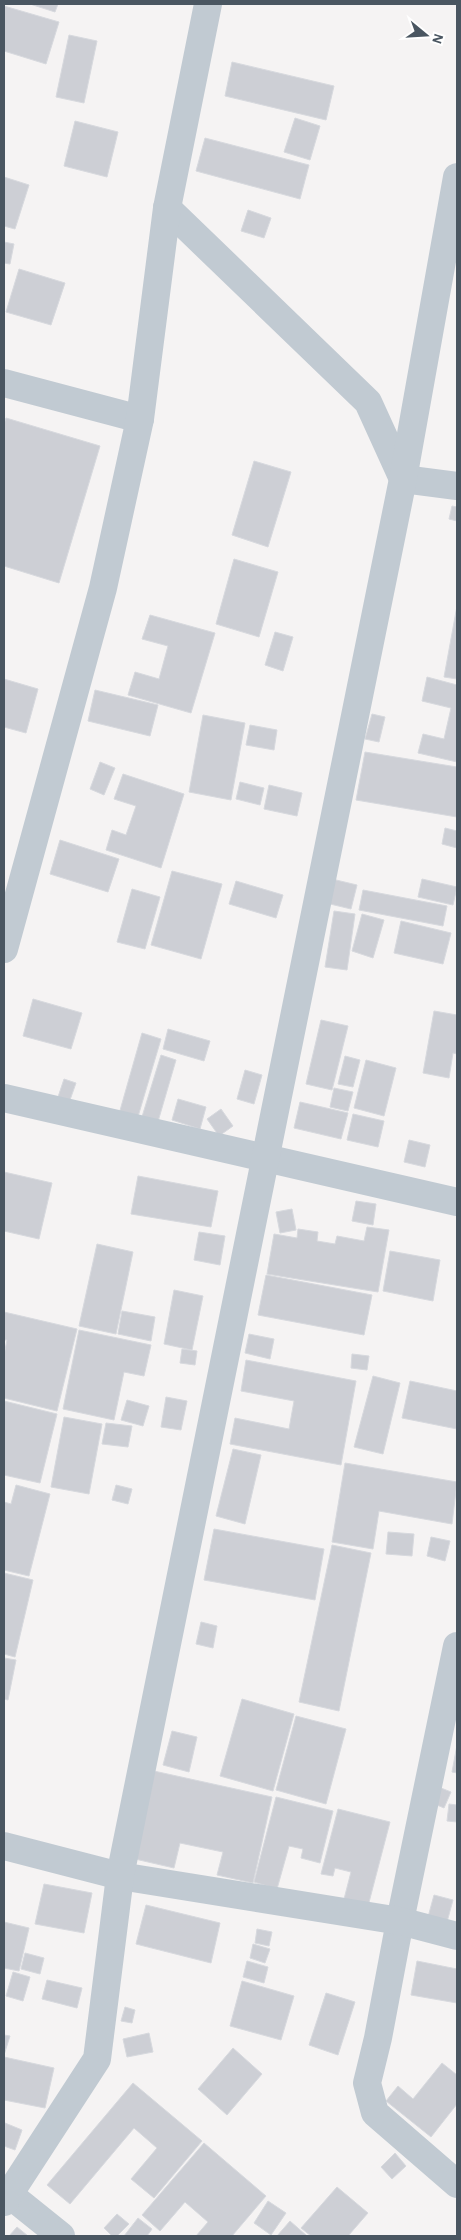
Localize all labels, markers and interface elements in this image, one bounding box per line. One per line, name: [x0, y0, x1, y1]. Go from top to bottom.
north arrow: [401, 10, 451, 60]
text: N: [429, 32, 446, 46]

